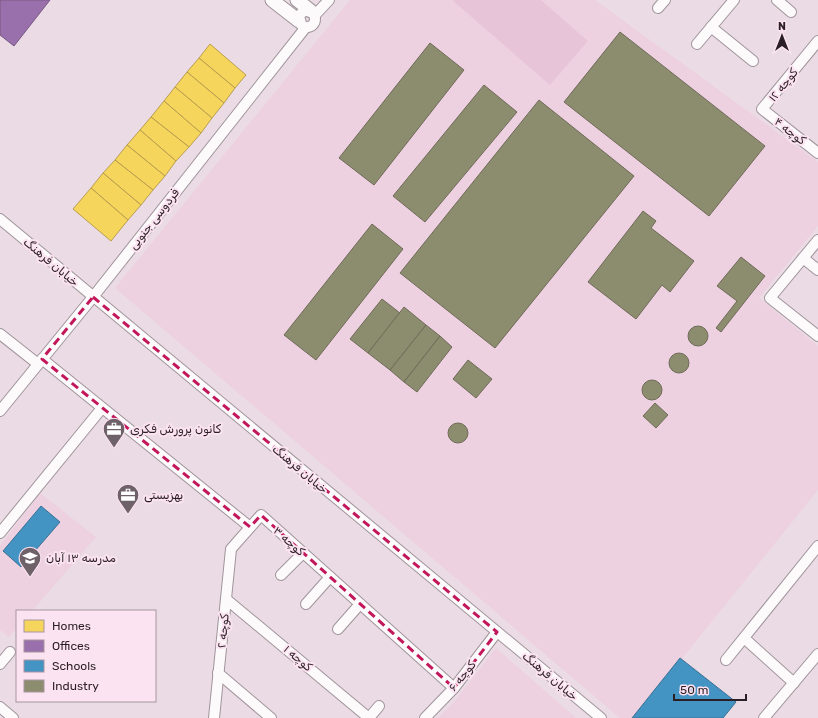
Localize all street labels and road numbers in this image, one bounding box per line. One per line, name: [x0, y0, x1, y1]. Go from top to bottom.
street label: کوچه ۱۲: [765, 65, 802, 105]
street label: کوچه ۴: [771, 114, 809, 149]
street label: فردوسی جنوبی: [126, 185, 183, 253]
street label: خیابان فرهنگ: [20, 235, 82, 290]
street label: خیابان فرهنگ: [269, 442, 331, 497]
street label: کوچه ۳: [270, 523, 308, 560]
street label: کوچه ۲: [214, 612, 233, 649]
street label: کوچه ۱: [280, 642, 316, 675]
street label: خیابان فرهنگ: [519, 649, 581, 704]
street label: کوچه ۶: [445, 657, 480, 695]

